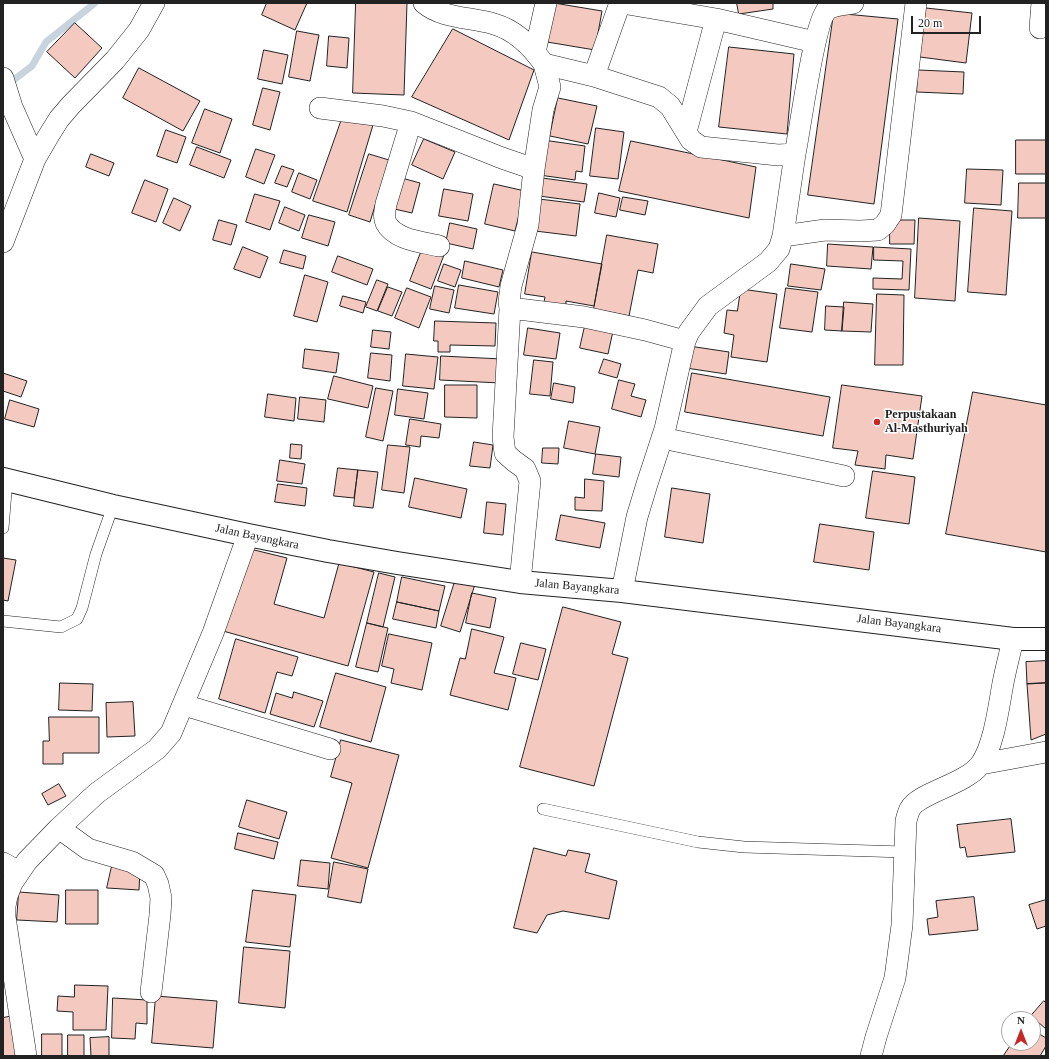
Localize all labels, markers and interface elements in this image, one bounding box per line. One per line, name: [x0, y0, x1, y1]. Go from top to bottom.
scale bar: [913, 8, 983, 34]
text: 20 m: [918, 16, 942, 30]
place label: Perpustakaan Al-Masthuriyah: [885, 408, 968, 436]
marker: Perpustakaan Al-Masthuriyah: [872, 417, 882, 427]
street label: Jalan Bayangkara: [214, 521, 300, 553]
street label: Jalan Bayangkara: [534, 576, 620, 598]
street label: Jalan Bayangkara: [856, 612, 942, 636]
north arrow: [1001, 1011, 1041, 1051]
text: N: [1017, 1014, 1025, 1026]

